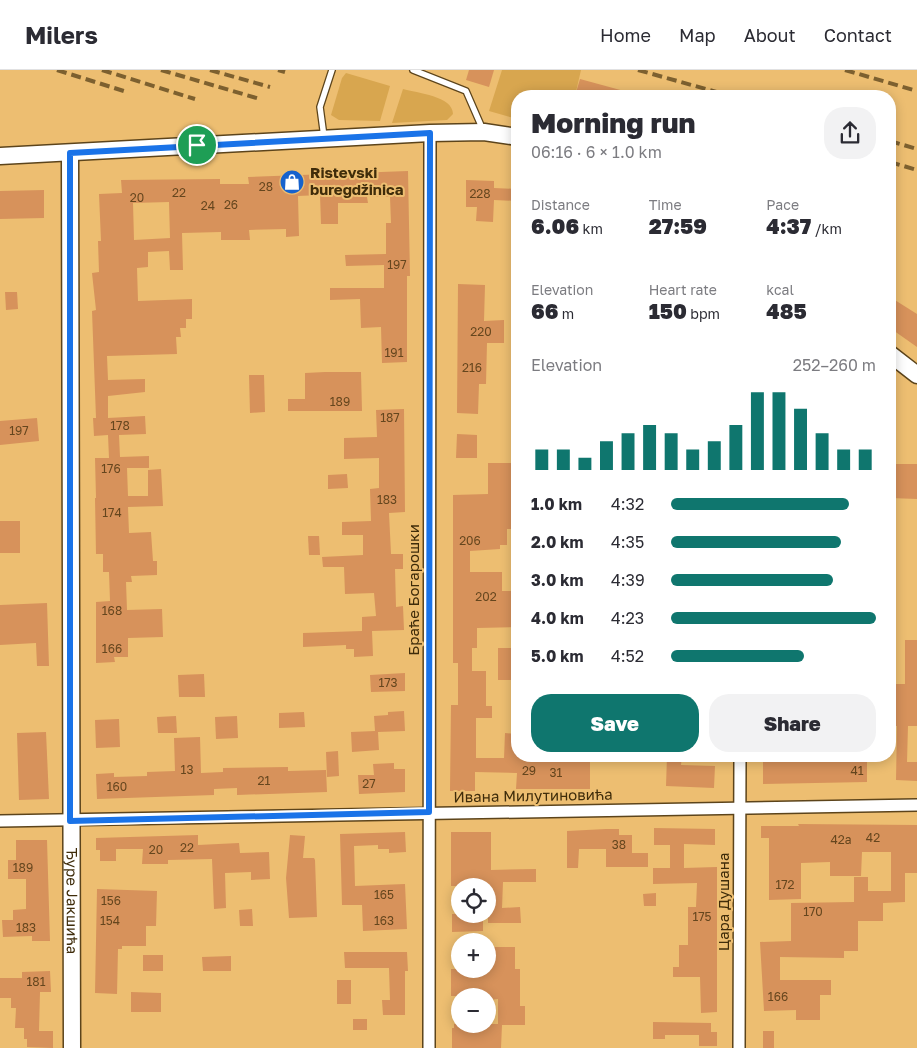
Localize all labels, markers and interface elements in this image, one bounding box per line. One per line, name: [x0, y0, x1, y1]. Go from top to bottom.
text: Milers: [25, 20, 98, 49]
text: Home: [600, 24, 651, 46]
text: Map: [679, 24, 716, 46]
text: About: [744, 24, 796, 46]
text: Contact: [824, 24, 892, 46]
text: Morning run: [531, 106, 695, 139]
button: share: [824, 107, 876, 159]
pin: [176, 124, 218, 166]
icon: arrive: [183, 131, 211, 159]
text: 06:16 · 6 × 1.0 km: [531, 142, 662, 162]
place label: Ristevski buregdžinica: [310, 163, 404, 198]
shop icon: Ristevski buregdžinica: [279, 169, 305, 195]
house number: 28: [259, 179, 273, 194]
house number: 22: [172, 185, 186, 200]
house number: 228: [469, 186, 491, 201]
house number: 20: [130, 190, 144, 205]
text: Distance: [531, 196, 590, 213]
text: Time: [649, 196, 682, 213]
text: Pace: [766, 196, 799, 213]
house number: 26: [224, 197, 238, 212]
house number: 24: [201, 198, 215, 213]
text: 6.06: [531, 213, 579, 239]
text: 27:59: [649, 213, 707, 239]
text: 4:37: [766, 213, 811, 239]
text: km: [579, 220, 603, 237]
text: /km: [811, 220, 842, 237]
house number: 197: [387, 257, 407, 272]
text: Elevation: [531, 281, 593, 298]
text: Heart rate: [649, 281, 717, 298]
text: kcal: [766, 281, 794, 298]
text: 66: [531, 298, 558, 324]
text: 150: [649, 298, 687, 324]
text: 485: [766, 298, 807, 324]
text: m: [558, 305, 574, 322]
text: bpm: [687, 305, 720, 322]
house number: 220: [470, 324, 492, 339]
house number: 191: [385, 345, 404, 360]
text: Elevation: [531, 355, 602, 375]
text: 252–260 m: [793, 355, 876, 375]
house number: 216: [462, 360, 482, 375]
house number: 189: [330, 394, 350, 409]
house number: 187: [380, 410, 400, 425]
house number: 178: [110, 418, 130, 433]
house number: 197: [9, 423, 29, 438]
house number: 176: [101, 461, 121, 476]
house number: 183: [377, 492, 397, 507]
text: 1.0 km: [531, 494, 582, 514]
text: 4:32: [611, 494, 644, 514]
house number: 174: [102, 505, 122, 520]
street label: Браће Богарошки: [404, 524, 422, 656]
text: 2.0 km: [531, 532, 584, 552]
text: 4:35: [611, 532, 644, 552]
house number: 206: [459, 533, 481, 548]
text: 3.0 km: [531, 570, 584, 590]
text: 4:39: [611, 570, 645, 590]
house number: 202: [475, 589, 497, 604]
house number: 168: [102, 603, 122, 618]
text: 4.0 km: [531, 608, 584, 628]
text: 4:23: [611, 608, 644, 628]
house number: 166: [102, 641, 122, 656]
text: 5.0 km: [531, 646, 584, 666]
text: 4:52: [611, 646, 644, 666]
house number: 173: [378, 675, 398, 690]
button: Save: [531, 694, 699, 752]
button: Share: [709, 694, 876, 752]
house number: 13: [181, 762, 193, 777]
house number: 29: [522, 763, 536, 778]
house number: 41: [850, 763, 864, 778]
house number: 31: [550, 765, 563, 780]
house number: 21: [258, 773, 271, 788]
house number: 27: [362, 776, 376, 791]
house number: 160: [107, 779, 127, 794]
street label: Ивана Милутиновића: [453, 785, 613, 805]
house number: 42: [866, 830, 880, 845]
house number: 42a: [830, 832, 852, 847]
house number: 38: [612, 837, 626, 852]
house number: 22: [180, 840, 194, 855]
house number: 20: [149, 842, 163, 857]
street label: Ђуре Јакшића: [64, 848, 82, 954]
street label: Цара Душана: [714, 853, 732, 951]
house number: 189: [13, 860, 33, 875]
house number: 172: [775, 877, 795, 892]
map controls: [451, 878, 496, 1033]
button: locate: [451, 878, 496, 923]
house number: 165: [374, 887, 394, 902]
house number: 156: [101, 893, 121, 908]
house number: 170: [803, 904, 823, 919]
house number: 175: [692, 909, 712, 924]
house number: 154: [100, 913, 120, 928]
house number: 163: [374, 913, 394, 928]
house number: 183: [16, 920, 36, 935]
button: +: [451, 933, 496, 978]
house number: 181: [27, 974, 46, 989]
button: −: [451, 988, 496, 1033]
house number: 166: [768, 989, 788, 1004]

